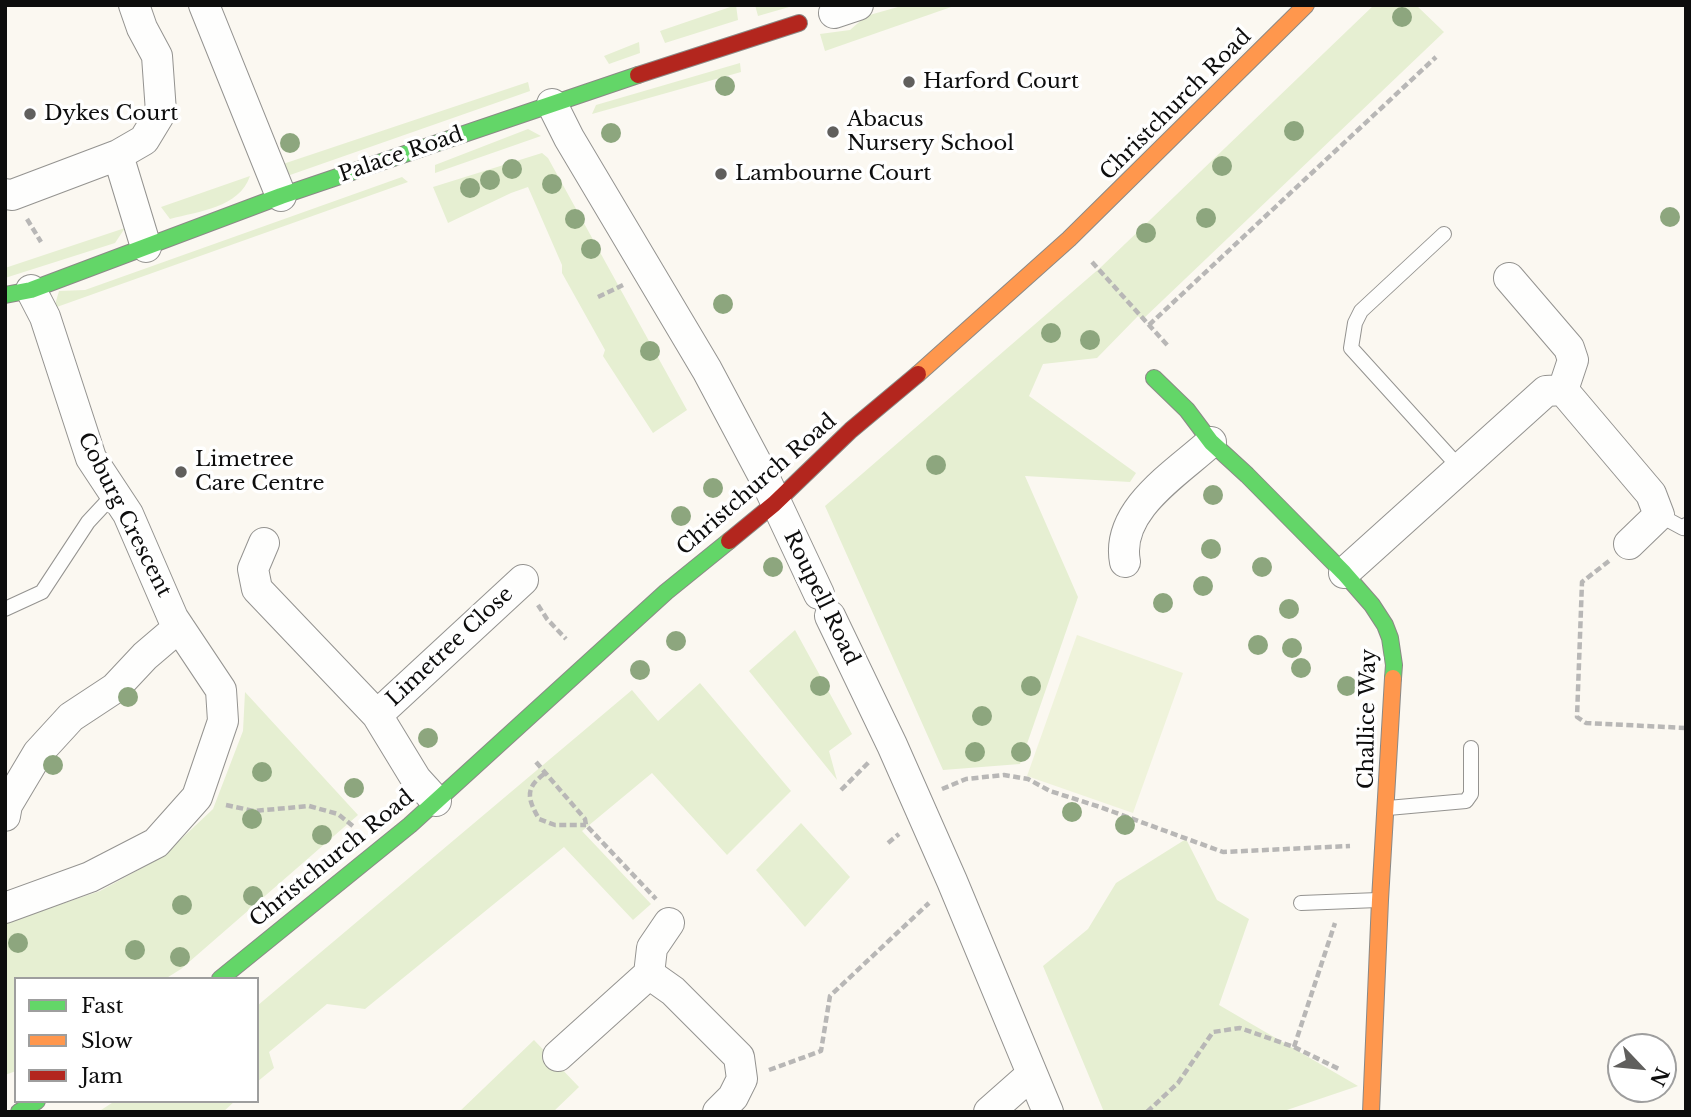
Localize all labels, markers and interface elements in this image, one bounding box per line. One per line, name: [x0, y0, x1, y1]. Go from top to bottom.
street label: Christchurch Road: [1095, 24, 1257, 186]
place label: Harford Court: [923, 69, 1079, 95]
marker: Harford Court: [901, 74, 917, 90]
place label: Dykes Court: [44, 101, 178, 127]
marker: Dykes Court: [22, 106, 38, 122]
place label: Abacus Nursery School: [847, 107, 1014, 157]
street label: Palace Road: [336, 122, 466, 188]
marker: Abacus Nursery School: [825, 124, 841, 140]
place label: Lambourne Court: [735, 161, 931, 187]
marker: Lambourne Court: [713, 166, 729, 182]
street label: Christchurch Road: [672, 409, 842, 561]
street label: Coburg Crescent: [72, 429, 176, 601]
place label: Limetree Care Centre: [195, 447, 324, 497]
marker: Limetree Care Centre: [173, 464, 189, 480]
street label: Roupell Road: [778, 527, 864, 669]
street label: Limetree Close: [382, 582, 518, 712]
street label: Challice Way: [1354, 649, 1382, 789]
street label: Christchurch Road: [245, 785, 419, 933]
legend: [14, 977, 259, 1103]
text: Fast: [81, 993, 123, 1019]
text: Slow: [81, 1028, 133, 1054]
north arrow: [1607, 1033, 1677, 1103]
text: Jam: [81, 1063, 123, 1089]
text: N: [1645, 1063, 1674, 1090]

